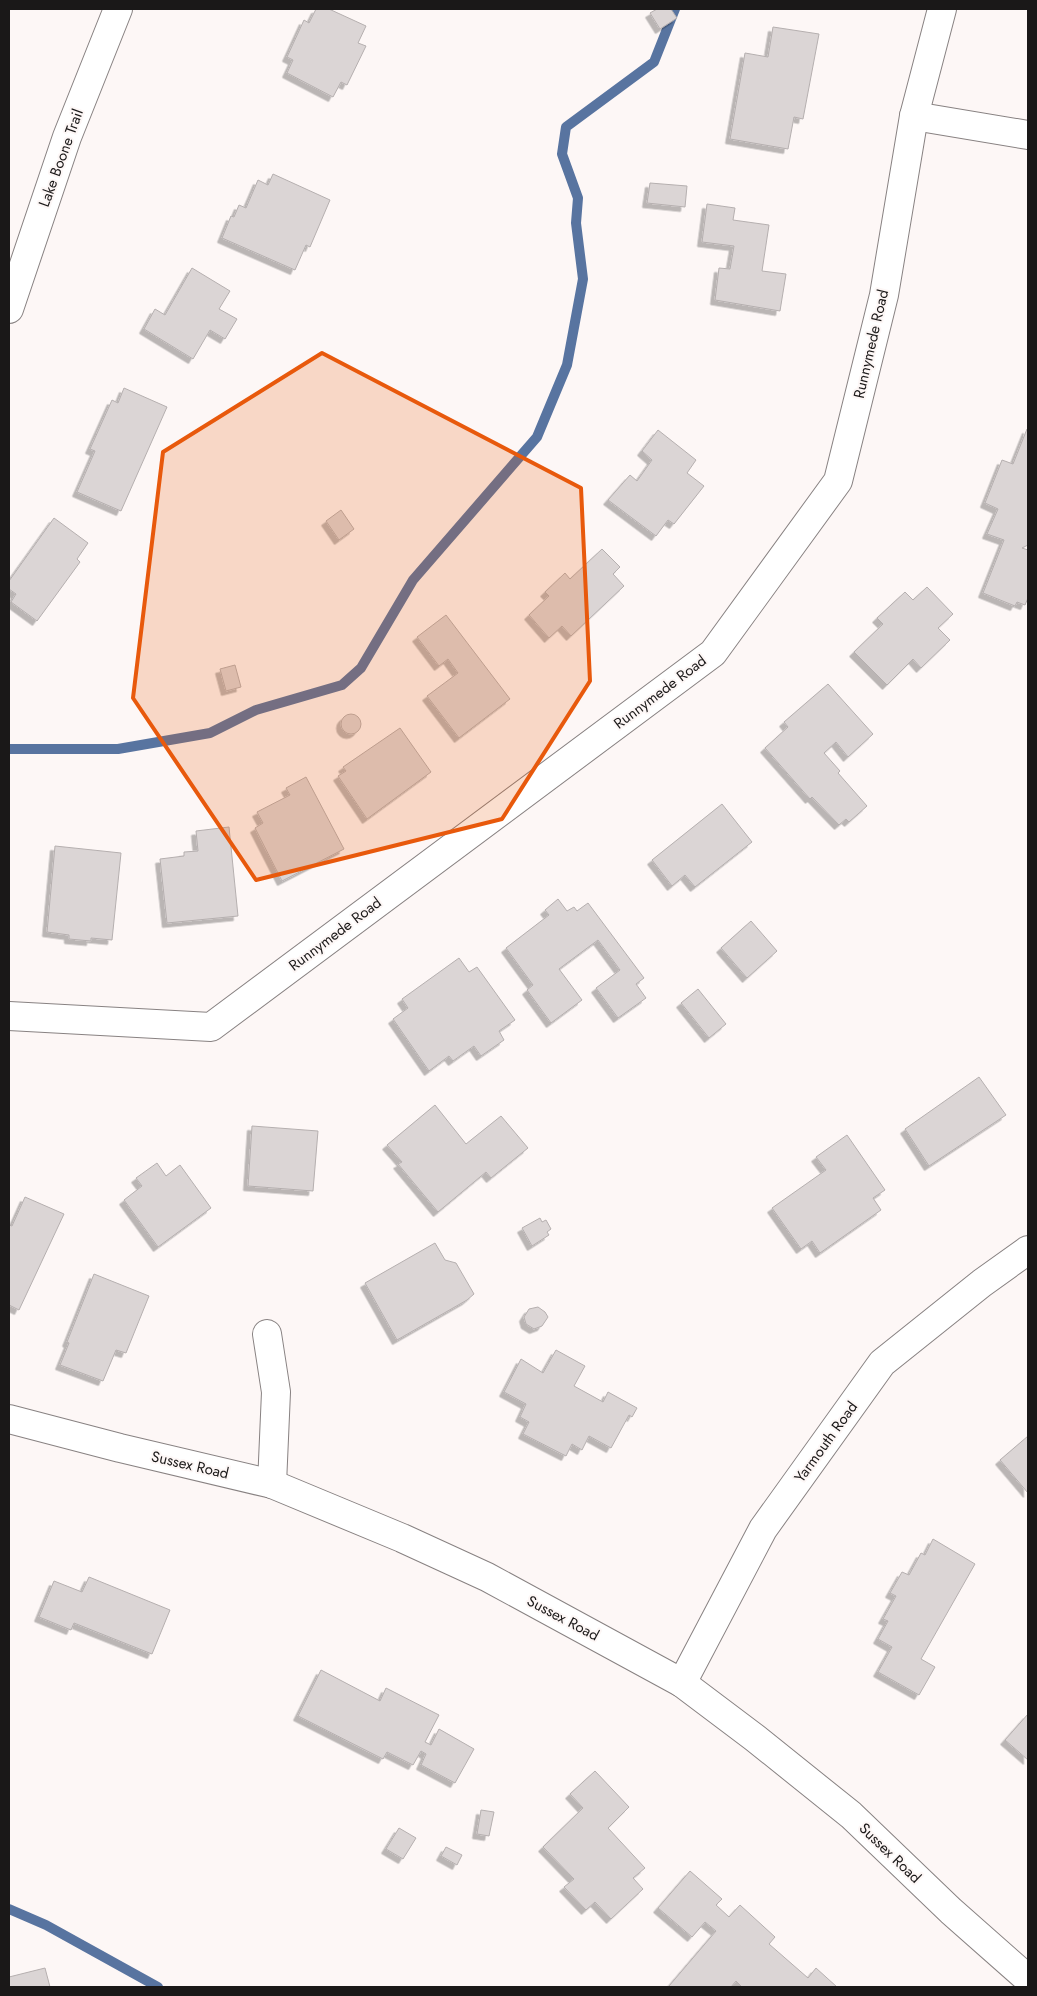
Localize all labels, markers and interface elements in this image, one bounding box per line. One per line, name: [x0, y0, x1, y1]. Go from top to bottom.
street label: Lake Boone Trail: [33, 106, 89, 210]
street label: Runnymede Road: [848, 287, 894, 401]
street label: Runnymede Road: [609, 650, 711, 734]
street label: Runnymede Road: [284, 892, 386, 976]
street label: Yarmouth Road: [789, 1397, 863, 1487]
street label: Sussex Road: [149, 1445, 231, 1485]
street label: Sussex Road: [523, 1590, 603, 1646]
street label: Sussex Road: [854, 1818, 926, 1888]

